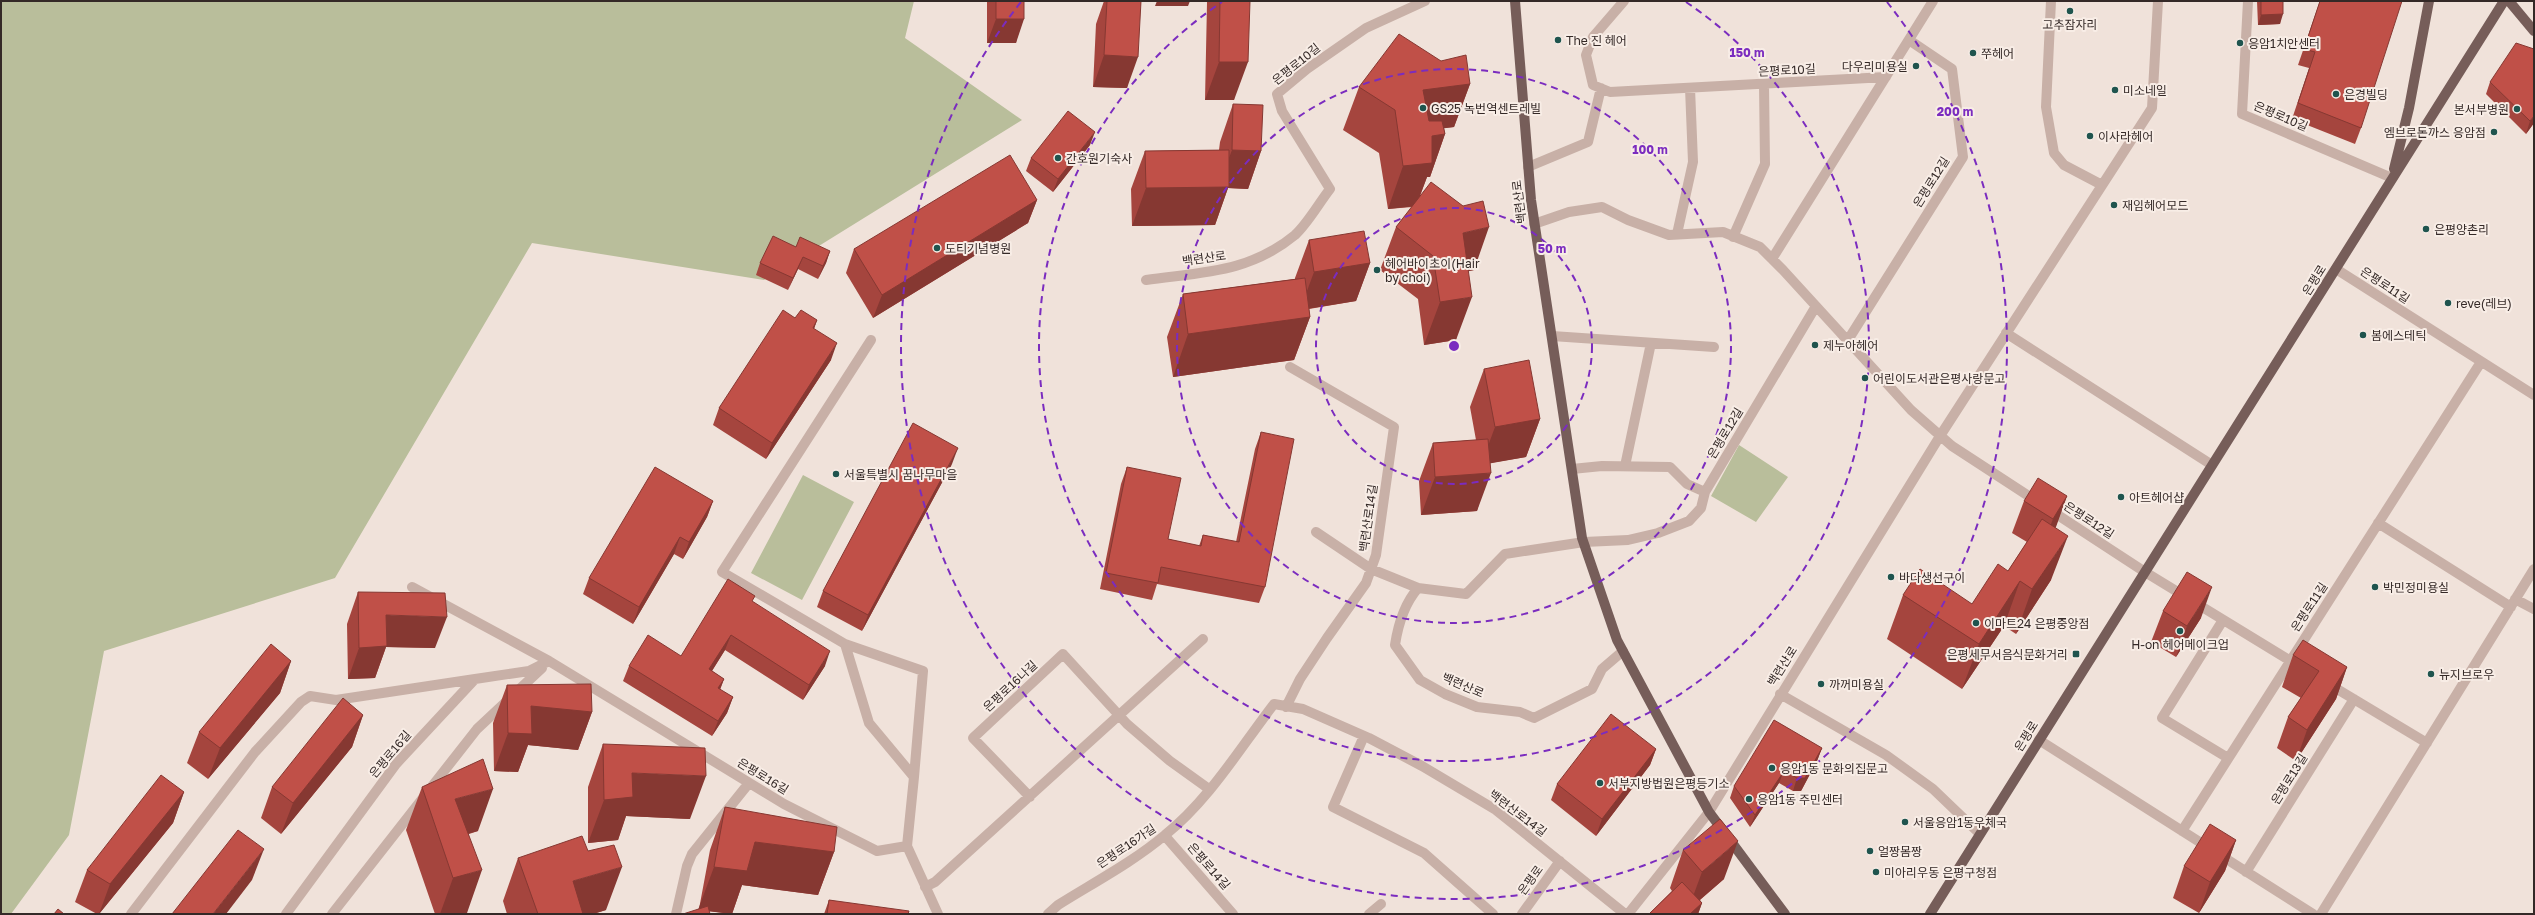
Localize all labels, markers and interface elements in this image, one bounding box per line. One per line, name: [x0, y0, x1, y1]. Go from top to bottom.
marker: 고추잠자리: [2065, 6, 2075, 16]
place label: 고추잠자리: [2042, 17, 2098, 32]
place label: The 진 헤어: [1566, 33, 1627, 48]
marker: The 진 헤어: [1553, 35, 1563, 45]
place label: 응암1치안센터: [2248, 36, 2320, 51]
marker: 응암1치안센터: [2235, 38, 2245, 48]
street label: 은평로10길: [1269, 40, 1323, 88]
text: 150 m: [1730, 45, 1764, 60]
place label: 쭈헤어: [1981, 46, 2014, 61]
marker: 쭈헤어: [1968, 48, 1978, 58]
place label: 다우리미용실: [1842, 59, 1908, 74]
street label: 은평로10길: [1758, 61, 1816, 79]
marker: 다우리미용실: [1911, 61, 1921, 71]
place label: 미소네일: [2123, 83, 2167, 98]
marker: 미소네일: [2110, 85, 2120, 95]
place label: 은경빌딩: [2344, 87, 2388, 102]
marker: 은경빌딩: [2331, 89, 2341, 99]
street label: 은평로10길: [2252, 98, 2310, 134]
place label: GS25 녹번역센트레빌: [1431, 101, 1541, 116]
place label: 본서부병원: [2454, 102, 2509, 117]
marker: GS25 녹번역센트레빌: [1418, 103, 1428, 113]
text: 200 m: [1937, 104, 1973, 119]
marker: 본서부병원: [2512, 104, 2522, 114]
place label: 엠브로돈까스 응암점: [2384, 125, 2486, 140]
marker: 엠브로돈까스 응암점: [2489, 127, 2499, 137]
place label: 이사라헤어: [2098, 129, 2153, 144]
marker: 이사라헤어: [2085, 131, 2095, 141]
text: 100 m: [1632, 142, 1668, 157]
place label: 간호원기숙사: [1066, 151, 1132, 166]
marker: 간호원기숙사: [1053, 153, 1063, 163]
street label: 은평로12길: [1910, 154, 1952, 210]
street label: 백련산로: [1509, 179, 1529, 225]
place label: 재임헤어모드: [2122, 198, 2188, 213]
marker: 재임헤어모드: [2109, 200, 2119, 210]
place label: 은평양촌리: [2434, 222, 2489, 237]
marker: 은평양촌리: [2421, 224, 2431, 234]
place label: 도티기념병원: [945, 241, 1011, 256]
text: 50 m: [1538, 241, 1566, 256]
marker: 도티기념병원: [932, 243, 942, 253]
street label: 백련산로: [1181, 247, 1227, 269]
place label: 헤어바이초이(Hair by choi): [1385, 256, 1480, 285]
street label: 은평로: [2299, 262, 2329, 298]
street label: 은평로11길: [2358, 264, 2412, 306]
marker: 헤어바이초이(Hair by choi): [1372, 265, 1382, 275]
place label: reve(레브): [2456, 296, 2512, 311]
marker: reve(레브): [2443, 298, 2453, 308]
place label: 봄에스테틱: [2371, 328, 2426, 343]
marker: 봄에스테틱: [2358, 330, 2368, 340]
place label: 제누아헤어: [1823, 338, 1878, 353]
centre of rings: [1447, 339, 1461, 353]
marker: 제누아헤어: [1810, 340, 1820, 350]
place label: 어린이도서관은평사랑문고: [1873, 371, 2005, 386]
marker: 어린이도서관은평사랑문고: [1860, 373, 1870, 383]
street label: 은평로12길: [1704, 405, 1746, 461]
place label: 서울특별시 꿈나무마을: [844, 467, 957, 482]
marker: 서울특별시 꿈나무마을: [831, 469, 841, 479]
street label: 백련산로14길: [1356, 483, 1380, 553]
place label: 아트헤어샵: [2129, 490, 2184, 505]
marker: 아트헤어샵: [2116, 492, 2126, 502]
street label: 은평로12길: [2061, 498, 2117, 542]
place label: 바다생선구이: [1899, 570, 1965, 585]
marker: 바다생선구이: [1886, 572, 1896, 582]
street label: 은평로11길: [2288, 580, 2330, 634]
place label: 박민정미용실: [2383, 580, 2449, 595]
marker: 박민정미용실: [2370, 582, 2380, 592]
place label: 이마트24 은평중앙점: [1984, 616, 2090, 631]
marker: 이마트24 은평중앙점: [1971, 618, 1981, 628]
marker: H-on 헤어메이크업: [2175, 626, 2185, 636]
place label: H-on 헤어메이크업: [2131, 637, 2229, 652]
street label: 백련산로: [1764, 643, 1800, 689]
place label: 은평세무서음식문화거리: [1947, 647, 2068, 662]
marker: 은평세무서음식문화거리: [2071, 649, 2081, 659]
street label: 은평로16나길: [980, 657, 1040, 715]
place label: 뉴지브로우: [2439, 667, 2494, 682]
street label: 백련산로: [1440, 669, 1486, 701]
marker: 뉴지브로우: [2426, 669, 2436, 679]
place label: 까꺼미용실: [1829, 677, 1884, 692]
marker: 까꺼미용실: [1816, 679, 1826, 689]
street label: 은평로: [2011, 718, 2041, 754]
street label: 은평로16길: [366, 727, 414, 781]
street label: 은평로13길: [2268, 751, 2310, 807]
street label: 은평로16길: [735, 755, 791, 797]
place label: 응암1동 문화의집문고: [1780, 761, 1888, 776]
marker: 응암1동 문화의집문고: [1767, 763, 1777, 773]
place label: 서부지방법원은평등기소: [1608, 776, 1729, 791]
marker: 서부지방법원은평등기소: [1595, 778, 1605, 788]
street label: 백련산로14길: [1486, 786, 1550, 840]
place label: 응암1동 주민센터: [1757, 792, 1843, 807]
marker: 응암1동 주민센터: [1744, 794, 1754, 804]
place label: 서울응암1동우체국: [1913, 815, 2007, 830]
marker: 서울응암1동우체국: [1900, 817, 1910, 827]
street label: 은평로16가길: [1094, 821, 1158, 871]
street label: 은평로14길: [1185, 839, 1233, 893]
place label: 얼짱몸짱: [1878, 844, 1922, 859]
marker: 얼짱몸짱: [1865, 846, 1875, 856]
street label: 은평로: [1514, 862, 1546, 898]
place label: 미아리우동 은평구청점: [1884, 865, 1997, 880]
marker: 미아리우동 은평구청점: [1871, 867, 1881, 877]

